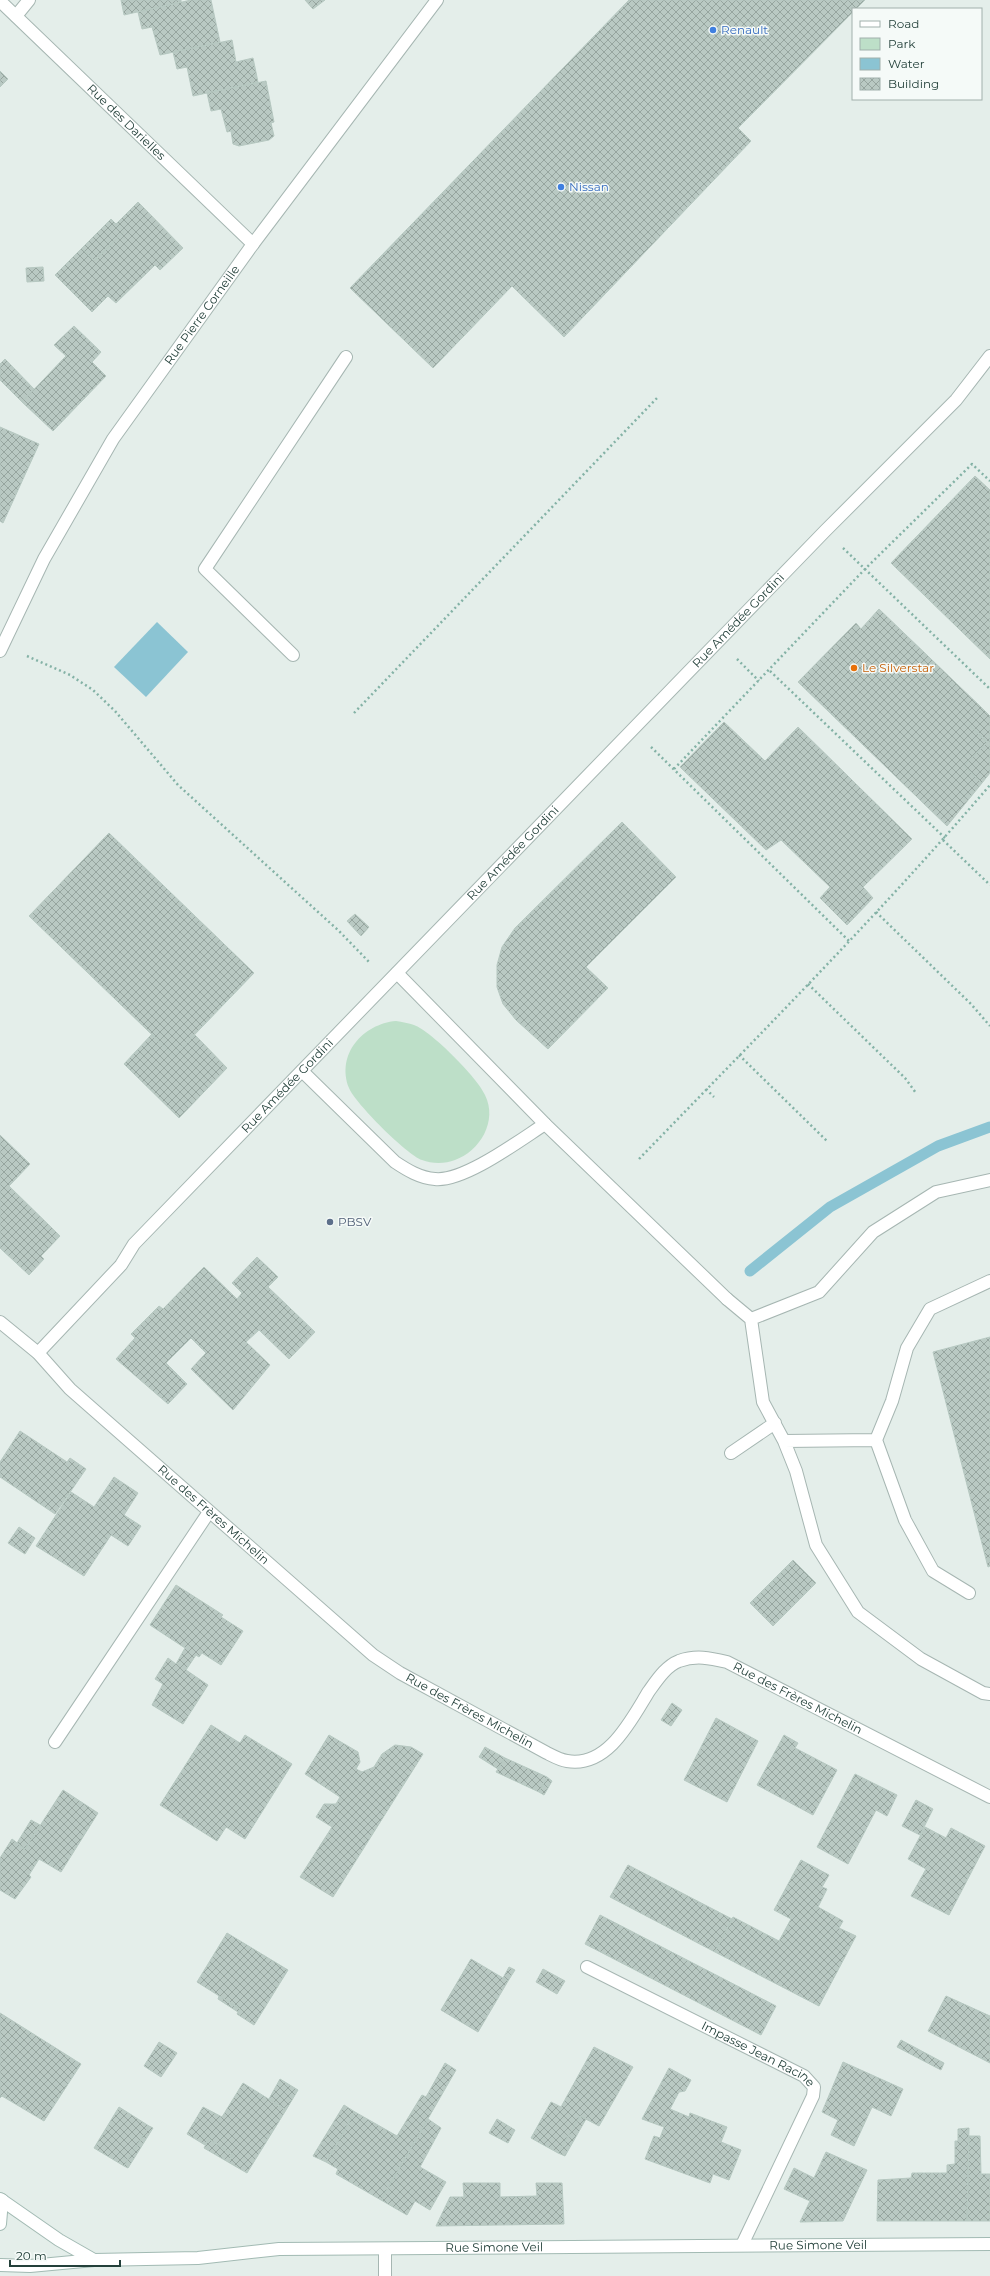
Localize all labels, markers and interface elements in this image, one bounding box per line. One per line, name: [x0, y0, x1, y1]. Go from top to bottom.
legend: [852, 8, 982, 100]
text: Road: [888, 16, 919, 31]
place label: Renault: [721, 22, 768, 37]
marker: Renault: [708, 25, 718, 35]
text: Park: [888, 36, 916, 51]
text: Water: [888, 56, 925, 71]
text: Building: [888, 76, 939, 91]
street label: Rue des Darielles: [84, 81, 169, 163]
place label: Nissan: [569, 179, 609, 194]
marker: Nissan: [556, 182, 566, 192]
street label: Rue Pierre Corneille: [161, 262, 242, 367]
street label: Rue Amédée Gordini: [689, 570, 787, 670]
place label: Le Silverstar: [862, 660, 934, 675]
marker: Le Silverstar: [849, 663, 859, 673]
street label: Rue Amédée Gordini: [463, 802, 562, 903]
street label: Rue Amédée Gordini: [238, 1035, 336, 1136]
place label: PBSV: [338, 1214, 372, 1229]
marker: PBSV: [325, 1217, 335, 1227]
street label: Rue des Frères Michelin: [155, 1462, 272, 1567]
street label: Rue des Frères Michelin: [731, 1658, 865, 1737]
street label: Rue des Frères Michelin: [403, 1670, 536, 1751]
street label: Impasse Jean Racine: [699, 2018, 818, 2090]
street label: Rue Simone Veil: [769, 2237, 867, 2253]
street label: Rue Simone Veil: [445, 2239, 543, 2255]
scale bar: [10, 2242, 120, 2268]
text: 20 m: [16, 2248, 47, 2263]

